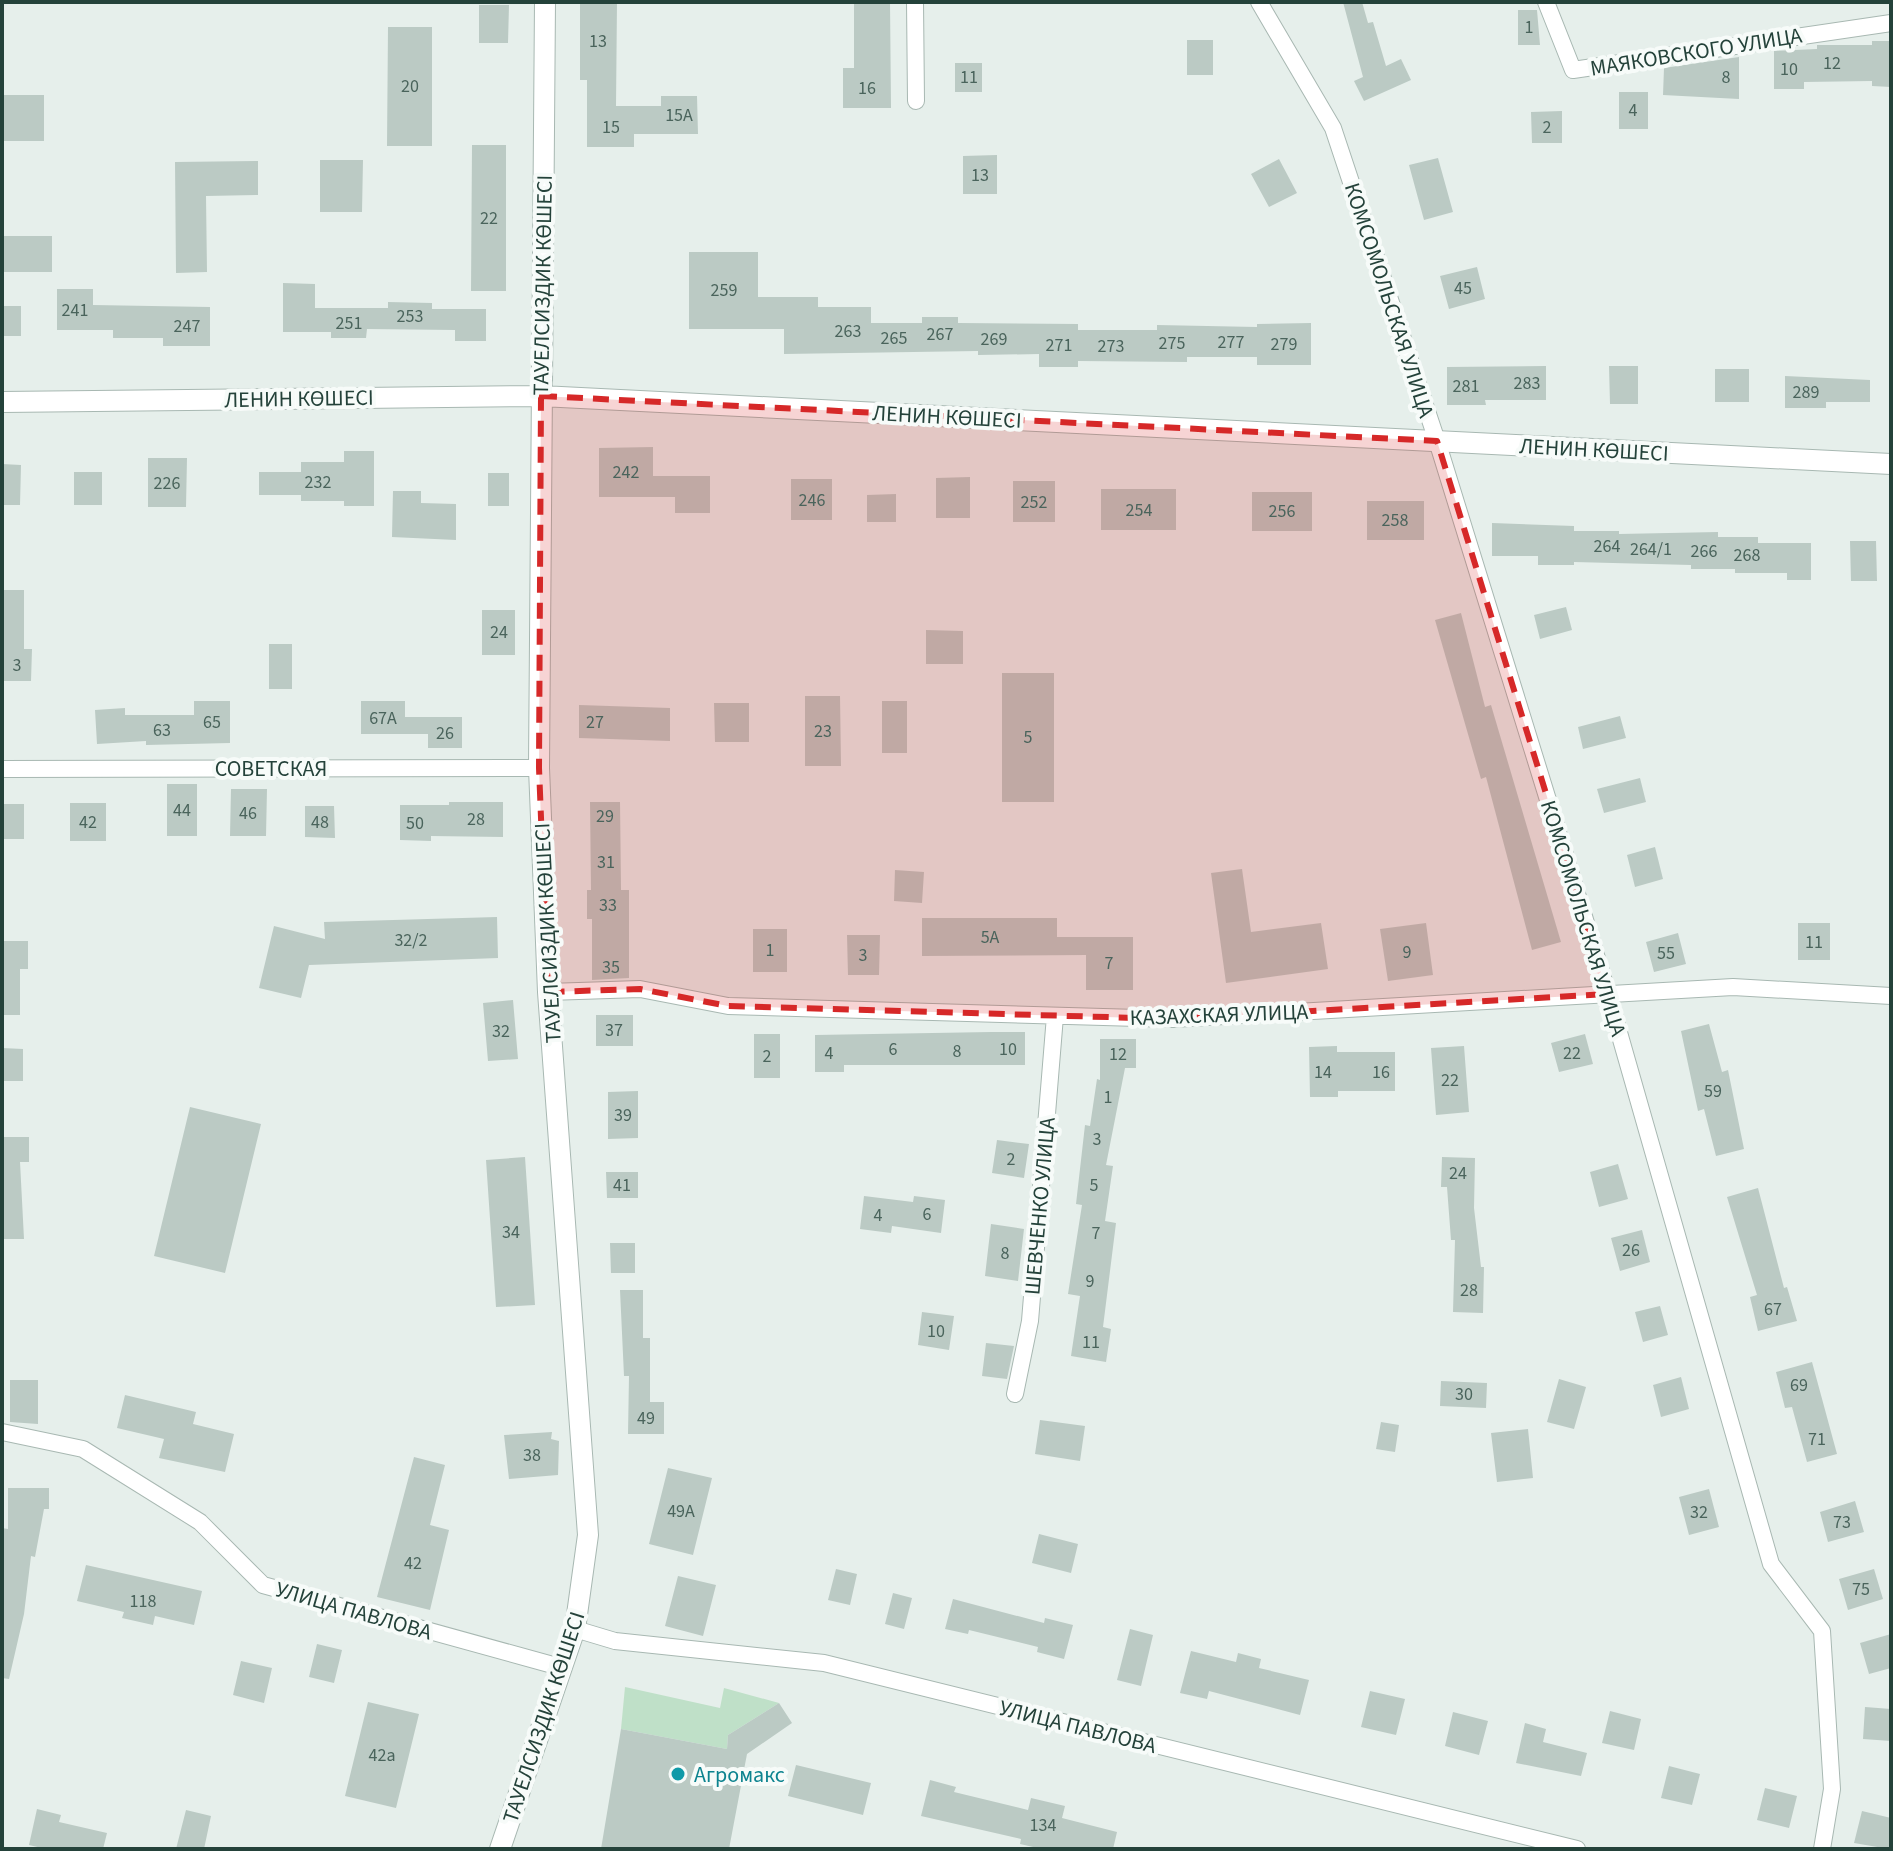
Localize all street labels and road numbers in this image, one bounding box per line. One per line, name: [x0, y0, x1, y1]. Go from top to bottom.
street label: МАЯКОВСКОГО УЛИЦА: [1588, 19, 1804, 85]
street label: ТАУЕЛСИЗДИК КӨШЕСІ: [525, 174, 561, 396]
street label: КОМСОМОЛЬСКАЯ УЛИЦА: [1336, 179, 1442, 422]
street label: ЛЕНИН КӨШЕСІ: [224, 382, 374, 416]
street label: ЛЕНИН КӨШЕСІ: [872, 397, 1022, 437]
street label: ЛЕНИН КӨШЕСІ: [1519, 430, 1669, 470]
street label: СОВЕТСКАЯ: [215, 753, 327, 785]
street label: КОМСОМОЛЬСКАЯ УЛИЦА: [1532, 796, 1634, 1040]
street label: ТАУЕЛСИЗДИК КӨШЕСІ: [526, 822, 570, 1044]
street label: КАЗАХСКАЯ УЛИЦА: [1129, 996, 1309, 1034]
street label: ШЕВЧЕНКО УЛИЦА: [1016, 1116, 1064, 1296]
street label: УЛИЦА ПАВЛОВА: [272, 1573, 436, 1649]
street label: ТАУЕЛСИЗДИК КӨШЕСІ: [495, 1607, 593, 1827]
street label: УЛИЦА ПАВЛОВА: [996, 1692, 1160, 1762]

